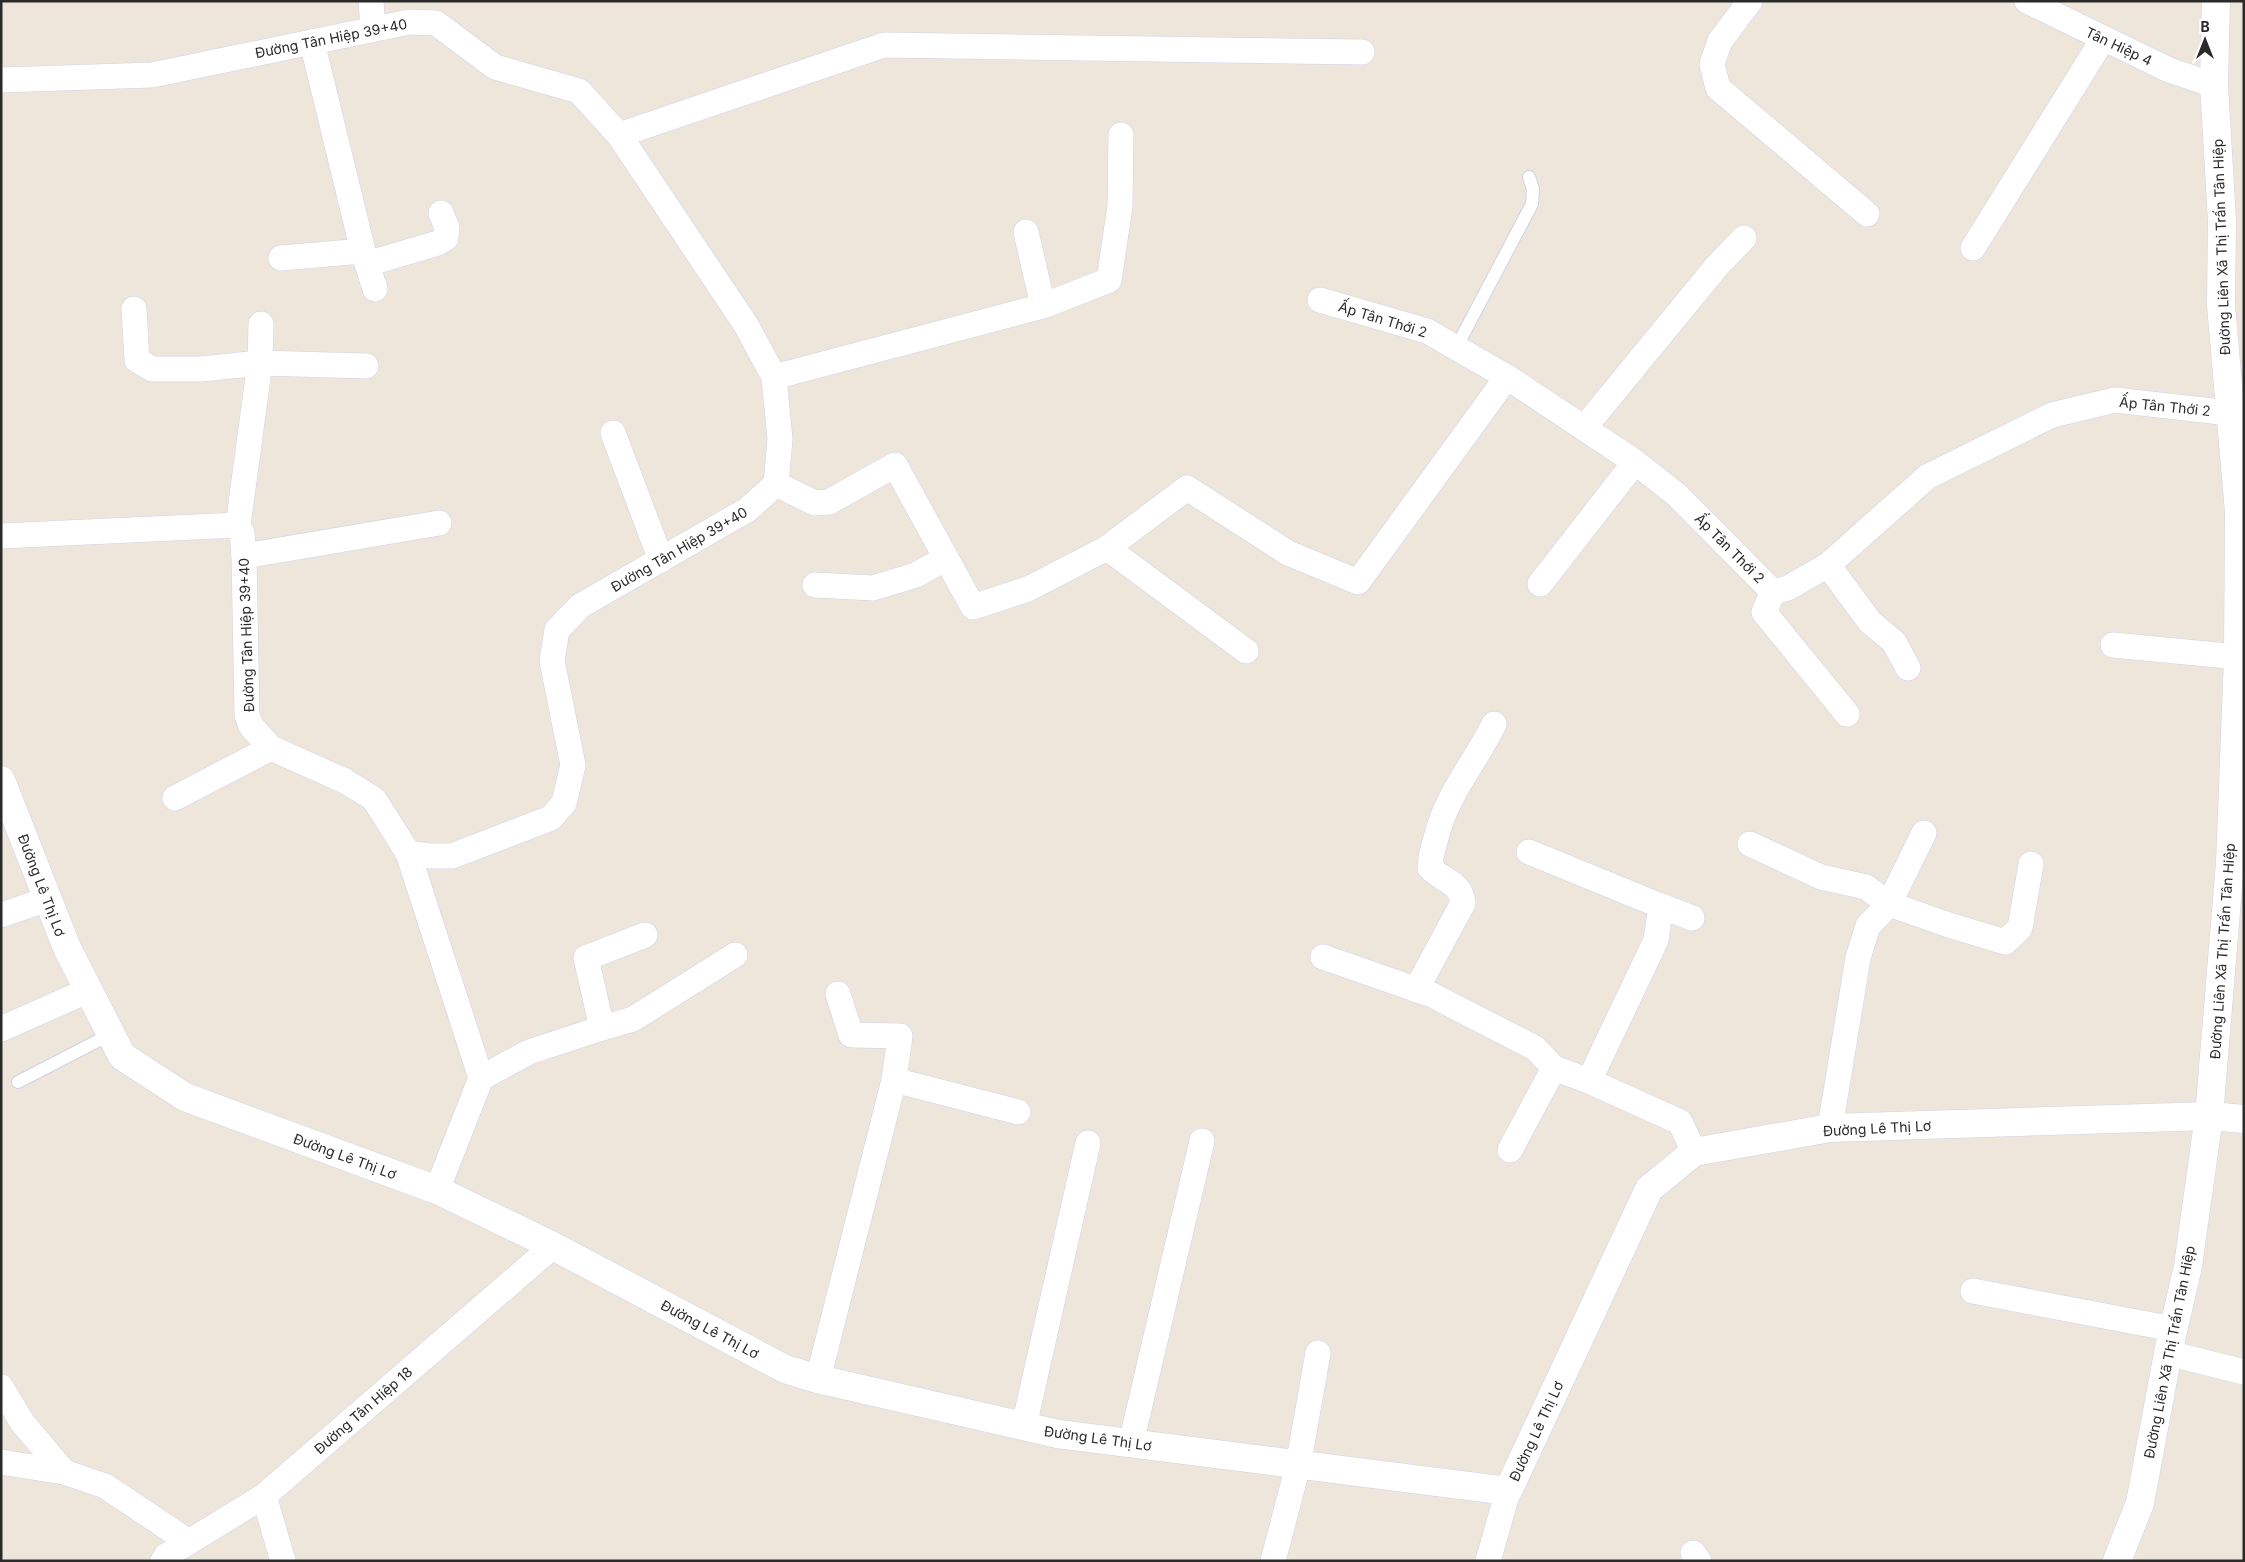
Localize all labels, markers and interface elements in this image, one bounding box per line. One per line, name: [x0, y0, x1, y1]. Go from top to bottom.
street label: Đường Tân Hiệp 39+40: [254, 15, 408, 61]
north arrow: [2180, 15, 2230, 65]
text: B: [2200, 18, 2210, 35]
street label: Tân Hiệp 4: [2083, 23, 2155, 69]
street label: Đường Liên Xã Thị Trấn Tân Hiệp: [2209, 139, 2233, 355]
street label: Ấp Tân Thới 2: [1337, 295, 1430, 341]
street label: Ấp Tân Thới 2: [2118, 390, 2212, 419]
street label: Đường Tân Hiệp 39+40: [608, 503, 750, 595]
street label: Ấp Tân Thới 2: [1692, 507, 1771, 586]
street label: Đường Tân Hiệp 39+40: [235, 558, 257, 712]
street label: Đường Lê Thị Lơ: [15, 831, 69, 939]
street label: Đường Liên Xã Thị Trấn Tân Hiệp: [2206, 842, 2238, 1060]
street label: Đường Lê Thị Lơ: [1822, 1117, 1932, 1139]
street label: Đường Lê Thị Lơ: [291, 1129, 399, 1183]
street label: Đường Liên Xã Thị Trấn Tân Hiệp: [2140, 1244, 2198, 1460]
street label: Đường Lê Thị Lơ: [658, 1296, 762, 1362]
street label: Đường Tân Hiệp 18: [310, 1363, 416, 1457]
street label: Đường Lê Thị Lơ: [1505, 1378, 1567, 1484]
street label: Đường Lê Thị Lơ: [1043, 1422, 1153, 1454]

